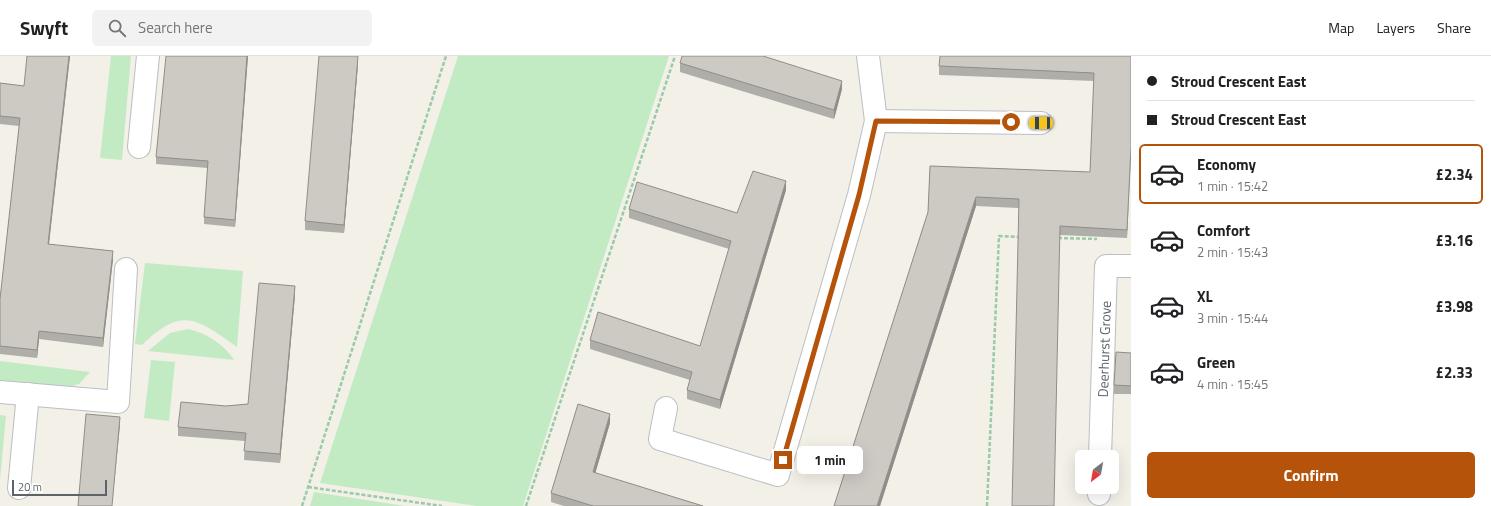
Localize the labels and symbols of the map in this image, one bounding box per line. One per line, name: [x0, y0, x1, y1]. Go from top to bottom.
route start: [1002, 113, 1020, 131]
car: [1029, 117, 1053, 129]
street label: Deerhurst Grove: [1091, 300, 1115, 398]
callout: 1 min: [797, 446, 863, 474]
north arrow: [1075, 450, 1119, 494]
route end: [774, 451, 792, 469]
scale bar: [12, 478, 107, 497]

